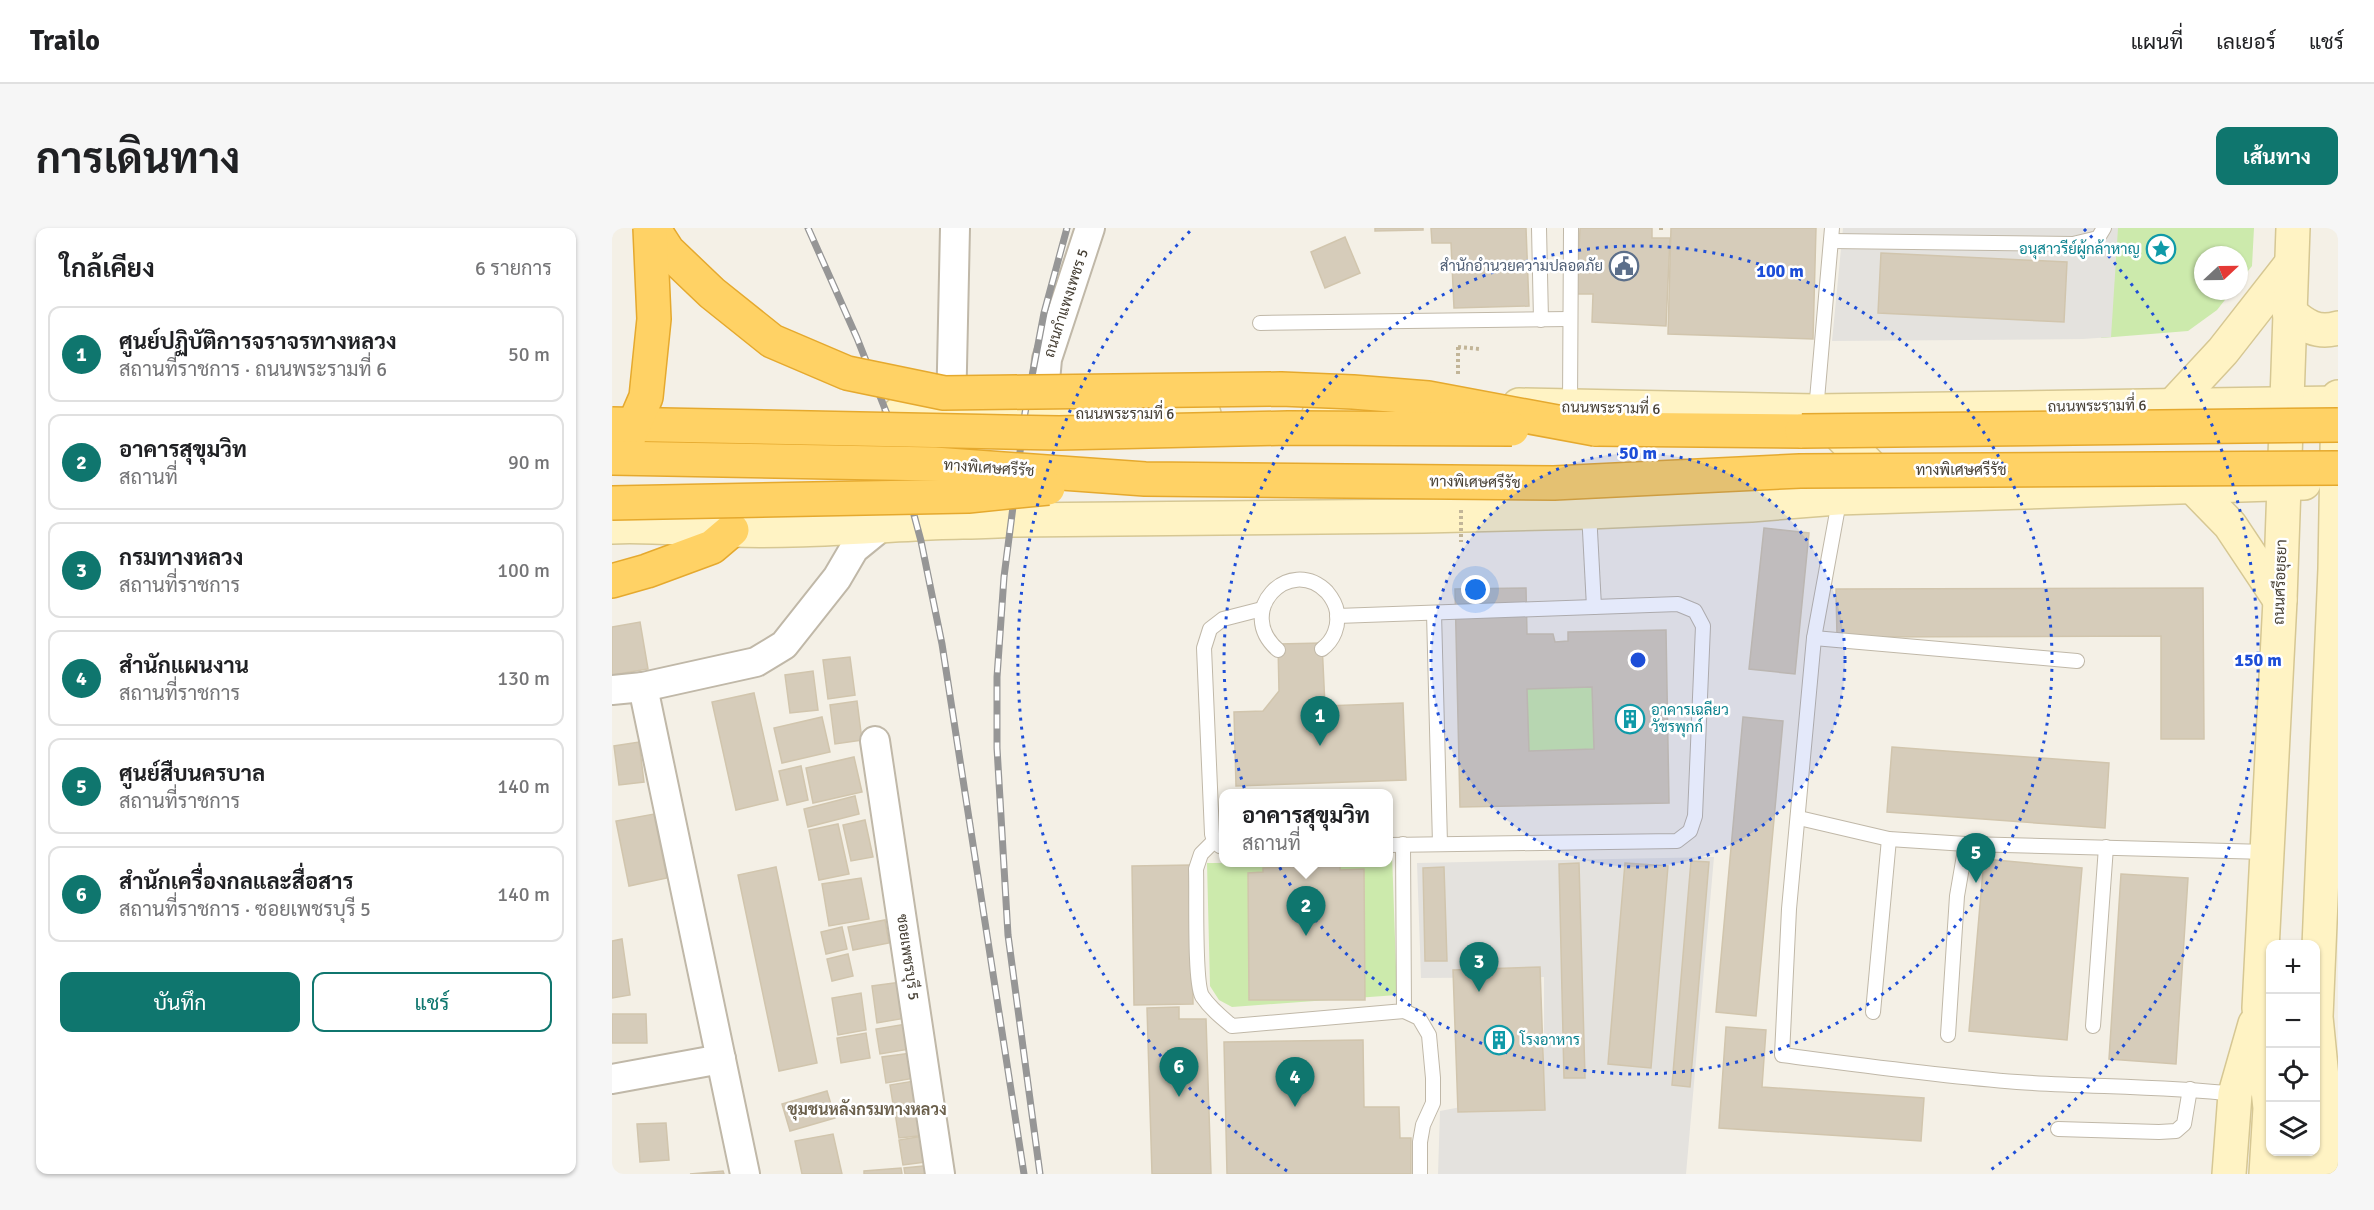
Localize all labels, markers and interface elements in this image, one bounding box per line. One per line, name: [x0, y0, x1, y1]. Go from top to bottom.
text: Trailo: [30, 24, 100, 58]
text: แผนที่: [2131, 29, 2183, 55]
text: เลเยอร์: [2216, 29, 2276, 55]
text: แชร์: [2309, 29, 2344, 55]
button: เส้นทาง: [2216, 127, 2338, 185]
text: การเดินทาง: [36, 134, 240, 185]
place icon: อนุสาวรีย์ผู้กล้าหาญ: [2145, 233, 2177, 265]
place label: อนุสาวรีย์ผู้กล้าหาญ: [2019, 239, 2140, 260]
street label: ถนนกำแพงเพชร 5: [1040, 246, 1092, 360]
north arrow: [2194, 246, 2248, 300]
public building icon: สำนักอำนวยความปลอดภัย: [1608, 250, 1640, 282]
text: ใกล้เคียง: [60, 253, 155, 285]
text: 6 รายการ: [475, 256, 552, 281]
place label: สำนักอำนวยความปลอดภัย: [1440, 257, 1603, 275]
text: 100 m: [1756, 260, 1804, 282]
text: ศูนย์ปฏิบัติการจราจรทางหลวง: [119, 328, 397, 355]
text: 1: [76, 342, 87, 367]
text: 50 m: [508, 342, 550, 367]
text: สถานที่ราชการ · ถนนพระรามที่ 6: [119, 357, 387, 382]
street label: ถนนพระรามที่ 6: [2047, 390, 2147, 416]
street label: ถนนพระรามที่ 6: [1561, 392, 1661, 418]
street label: ถนนพระรามที่ 6: [1076, 399, 1174, 423]
text: อาคารสุขุมวิท: [119, 436, 247, 463]
text: 50 m: [1619, 442, 1657, 464]
text: 2: [76, 450, 87, 475]
text: 90 m: [508, 450, 550, 475]
street label: ทางพิเศษศรีรัช: [943, 455, 1035, 480]
street label: ทางพิเศษศรีรัช: [1915, 460, 2007, 479]
text: สถานที่: [119, 465, 178, 490]
street label: ทางพิเศษศรีรัช: [1429, 471, 1521, 492]
street label: ถนนศรีอยุธยา: [2269, 539, 2292, 625]
text: กรมทางหลวง: [119, 544, 243, 571]
text: 3: [76, 558, 87, 583]
text: 100 m: [497, 558, 550, 583]
text: สถานที่ราชการ: [119, 573, 240, 598]
your location: [1461, 575, 1490, 604]
text: 150 m: [2234, 649, 2282, 671]
centre of rings: [1628, 650, 1648, 670]
text: สำนักแผนงาน: [119, 652, 249, 679]
text: 4: [76, 666, 87, 691]
text: 130 m: [497, 666, 550, 691]
text: สถานที่ราชการ: [119, 681, 240, 706]
pin: 1: [1300, 696, 1340, 746]
place label: อาคารเฉลียว วัชรพุกก์: [1651, 700, 1729, 738]
building icon: อาคารเฉลียว วัชรพุกก์: [1614, 703, 1646, 735]
text: ศูนย์สืบนครบาล: [119, 760, 265, 787]
text: 5: [76, 774, 87, 799]
text: 140 m: [497, 774, 550, 799]
text: สถานที่ราชการ: [119, 789, 240, 814]
popup: [1219, 789, 1393, 867]
text: อาคารสุขุมวิท: [1242, 802, 1370, 829]
text: สถานที่: [1242, 831, 1301, 856]
pin: 5: [1956, 834, 1996, 883]
text: สำนักเครื่องกลและสื่อสาร: [119, 868, 353, 895]
text: 6: [76, 882, 87, 907]
text: 140 m: [497, 882, 550, 907]
pin: 2: [1286, 886, 1326, 936]
text: สถานที่ราชการ · ซอยเพชรบุรี 5: [119, 897, 371, 922]
street label: ซอยเพชรบุรี 5: [891, 913, 924, 1001]
map controls: [2266, 940, 2320, 1156]
button: +: [2266, 940, 2320, 994]
pin: 3: [1460, 942, 1498, 992]
button: บันทึก: [60, 972, 300, 1032]
button: แชร์: [312, 972, 552, 1032]
button: −: [2266, 994, 2320, 1048]
building icon: โรงอาหาร: [1483, 1024, 1515, 1056]
place label: โรงอาหาร: [1519, 1030, 1580, 1049]
pin: 6: [1160, 1048, 1198, 1097]
button: locate: [2266, 1048, 2320, 1102]
pin: 4: [1276, 1058, 1314, 1107]
district label: ชุมชนหลังกรมทางหลวง: [787, 1099, 947, 1121]
button: layers: [2266, 1102, 2320, 1156]

